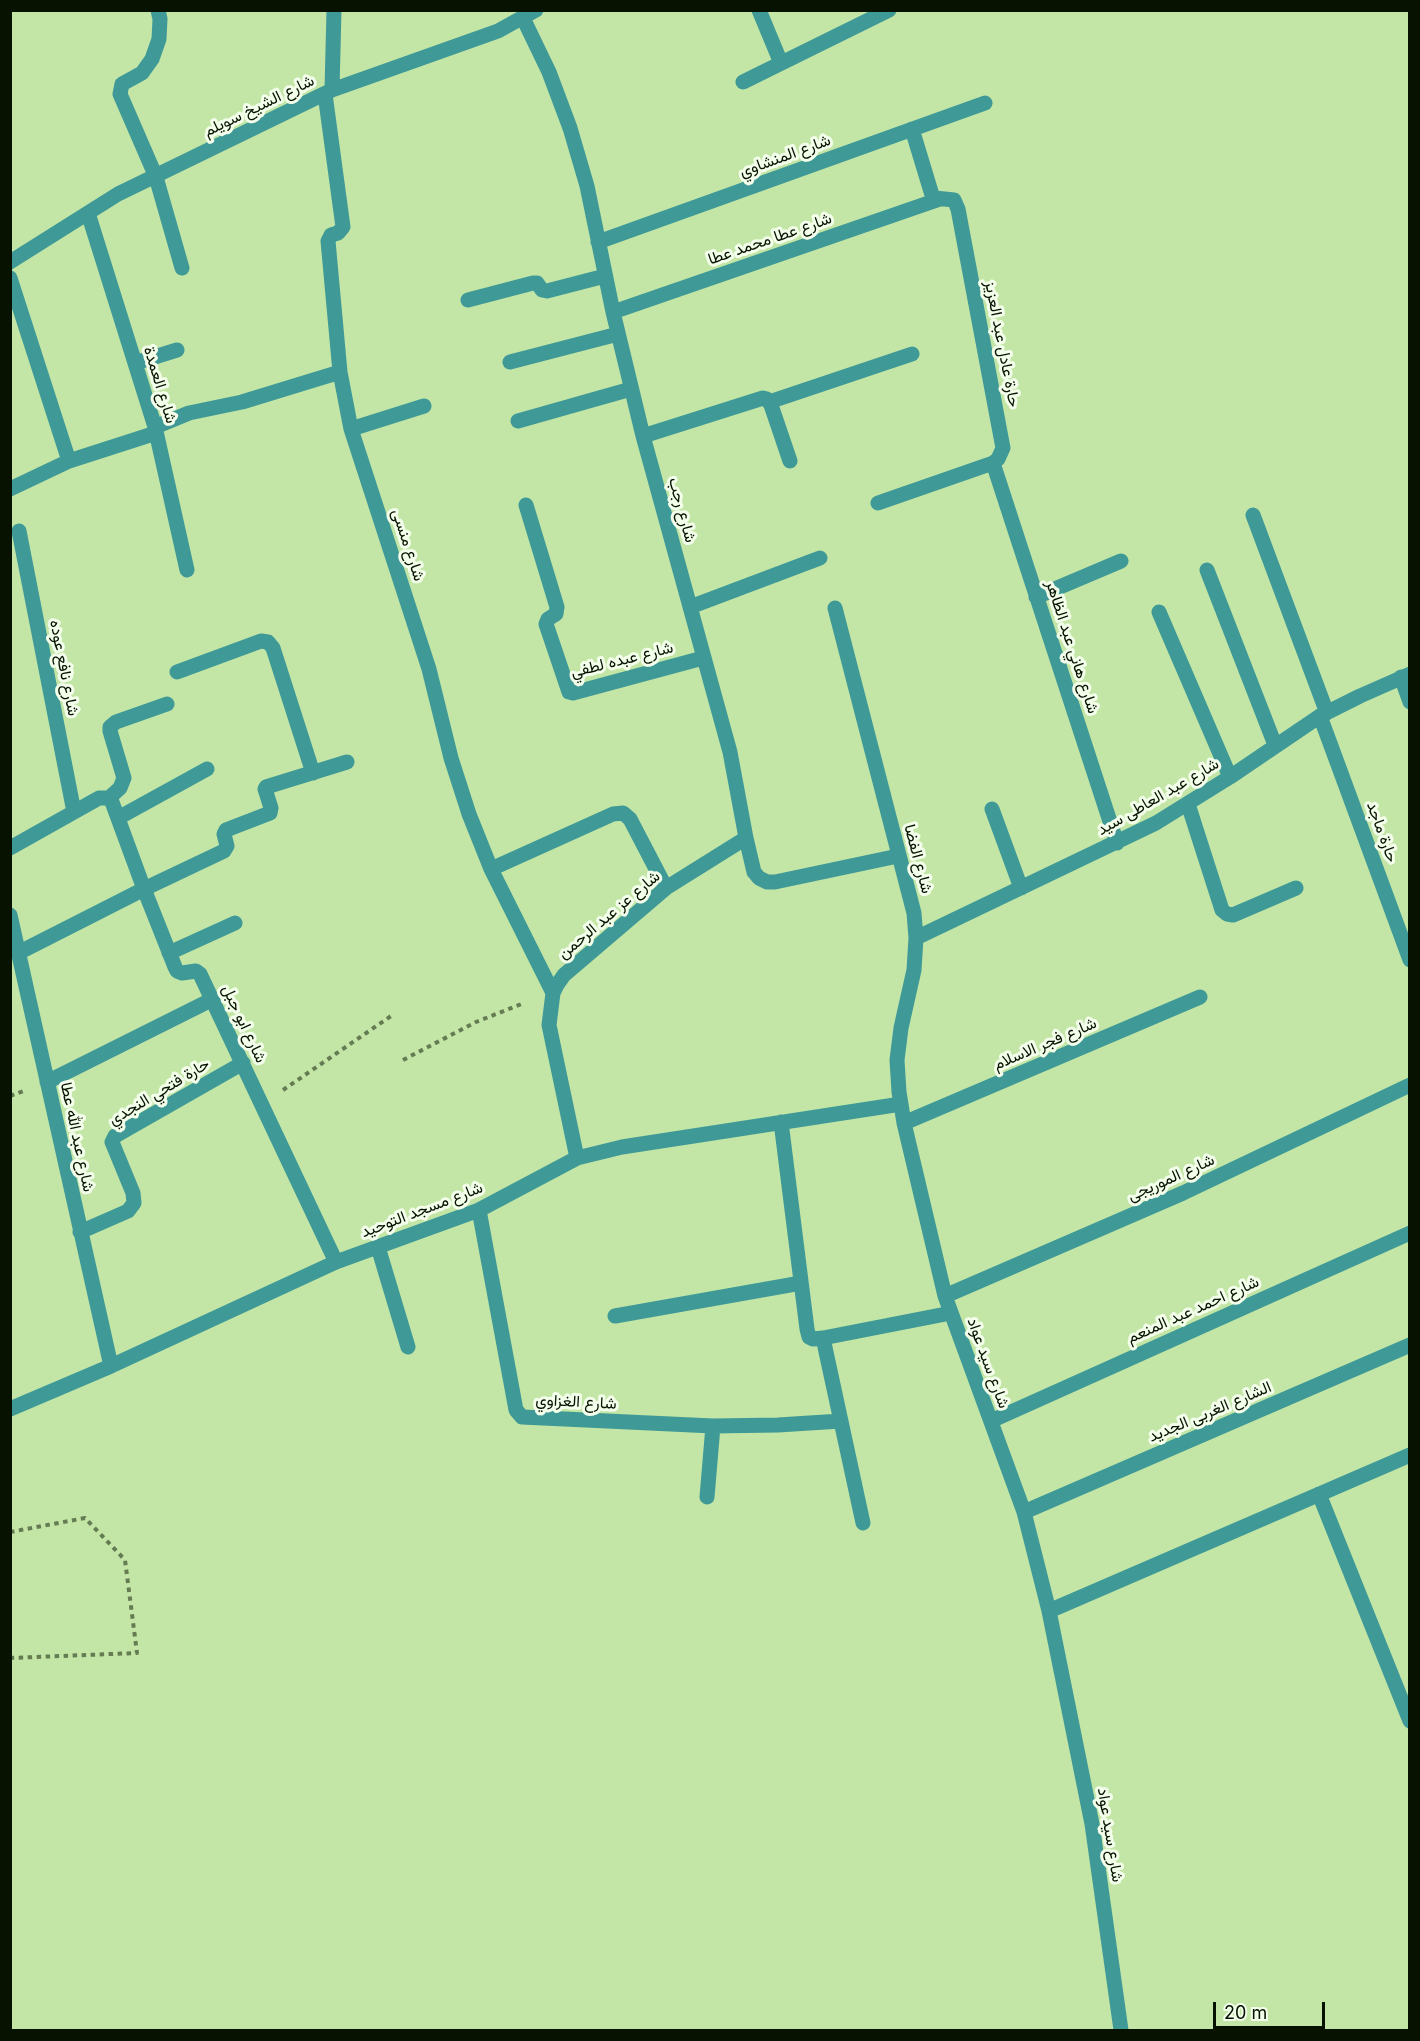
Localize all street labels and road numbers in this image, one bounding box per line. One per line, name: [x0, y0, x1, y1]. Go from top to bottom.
street label: شارع الشيخ سويلم: [201, 71, 317, 141]
street label: شارع المنشاوي: [737, 131, 833, 181]
street label: شارع عطا محمد عطا: [706, 209, 834, 269]
street label: حارة عادل عبد العزيز: [980, 279, 1024, 409]
street label: شارع العمدة: [139, 344, 181, 426]
street label: شارع رجب: [664, 475, 700, 545]
street label: شارع منسى: [387, 507, 429, 583]
street label: شارع هاني عبد الظاهر: [1041, 578, 1103, 716]
street label: شارع نافع عوده: [45, 618, 83, 718]
street label: شارع عبده لطفي: [569, 638, 675, 682]
street label: شارع عبد العاطى سيد: [1094, 754, 1222, 840]
street label: حارة ماجد: [1362, 799, 1402, 865]
street label: شارع الفضا: [900, 822, 936, 896]
street label: شارع عز عبد الرحمن: [554, 867, 664, 963]
street label: شارع ابو جبل: [218, 982, 270, 1066]
street label: شارع فجر الاسلام: [991, 1014, 1099, 1074]
street label: حارة فتحي النجدي: [105, 1054, 213, 1130]
street label: شارع عبد الله عطا: [56, 1080, 98, 1194]
street label: شارع الموريجى: [1125, 1150, 1217, 1206]
street label: شارع مسجد التوحيد: [358, 1178, 486, 1242]
street label: شارع احمد عبد المنعم: [1124, 1272, 1262, 1348]
street label: شارع سيد عواد: [963, 1315, 1013, 1411]
street label: الشارع الغربى الجديد: [1146, 1377, 1274, 1447]
street label: شارع الغزاوي: [535, 1390, 617, 1414]
street label: شارع سيد عواد: [1093, 1787, 1127, 1883]

